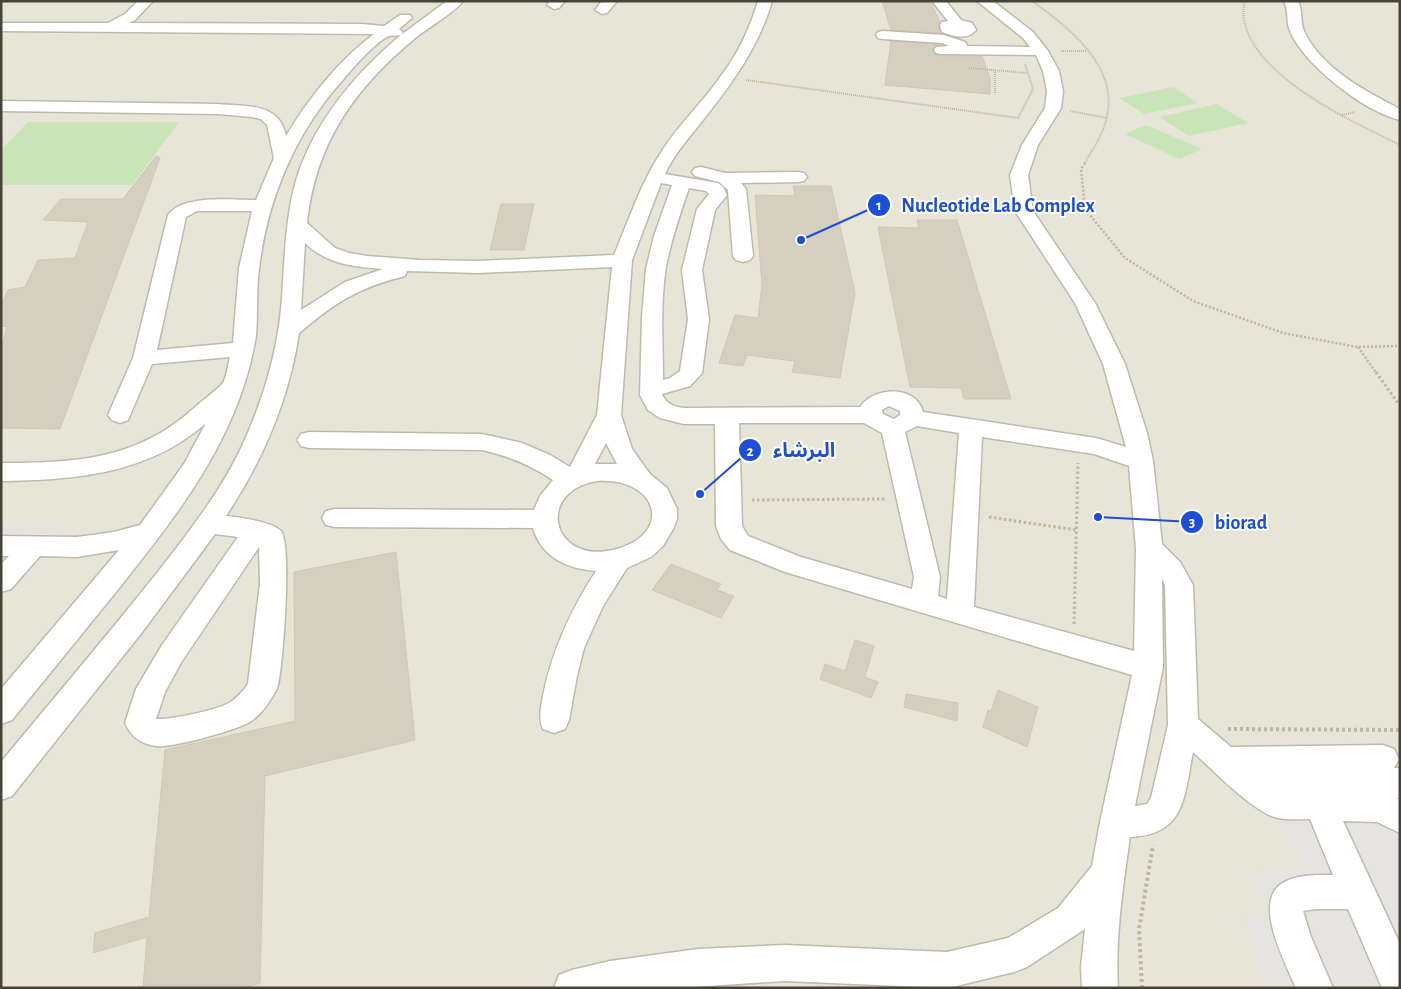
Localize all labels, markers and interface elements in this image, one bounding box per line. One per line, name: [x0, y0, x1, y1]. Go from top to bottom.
callout: Nucleotide Lab Complex: [867, 187, 1105, 222]
text: Nucleotide Lab Complex: [901, 196, 1095, 216]
text: 1: [876, 198, 882, 213]
callout: البرشاء: [738, 433, 845, 468]
text: البرشاء: [773, 441, 835, 462]
text: 2: [746, 444, 754, 459]
callout: biorad: [1180, 504, 1277, 539]
text: biorad: [1215, 513, 1268, 533]
text: 3: [1189, 515, 1195, 530]

